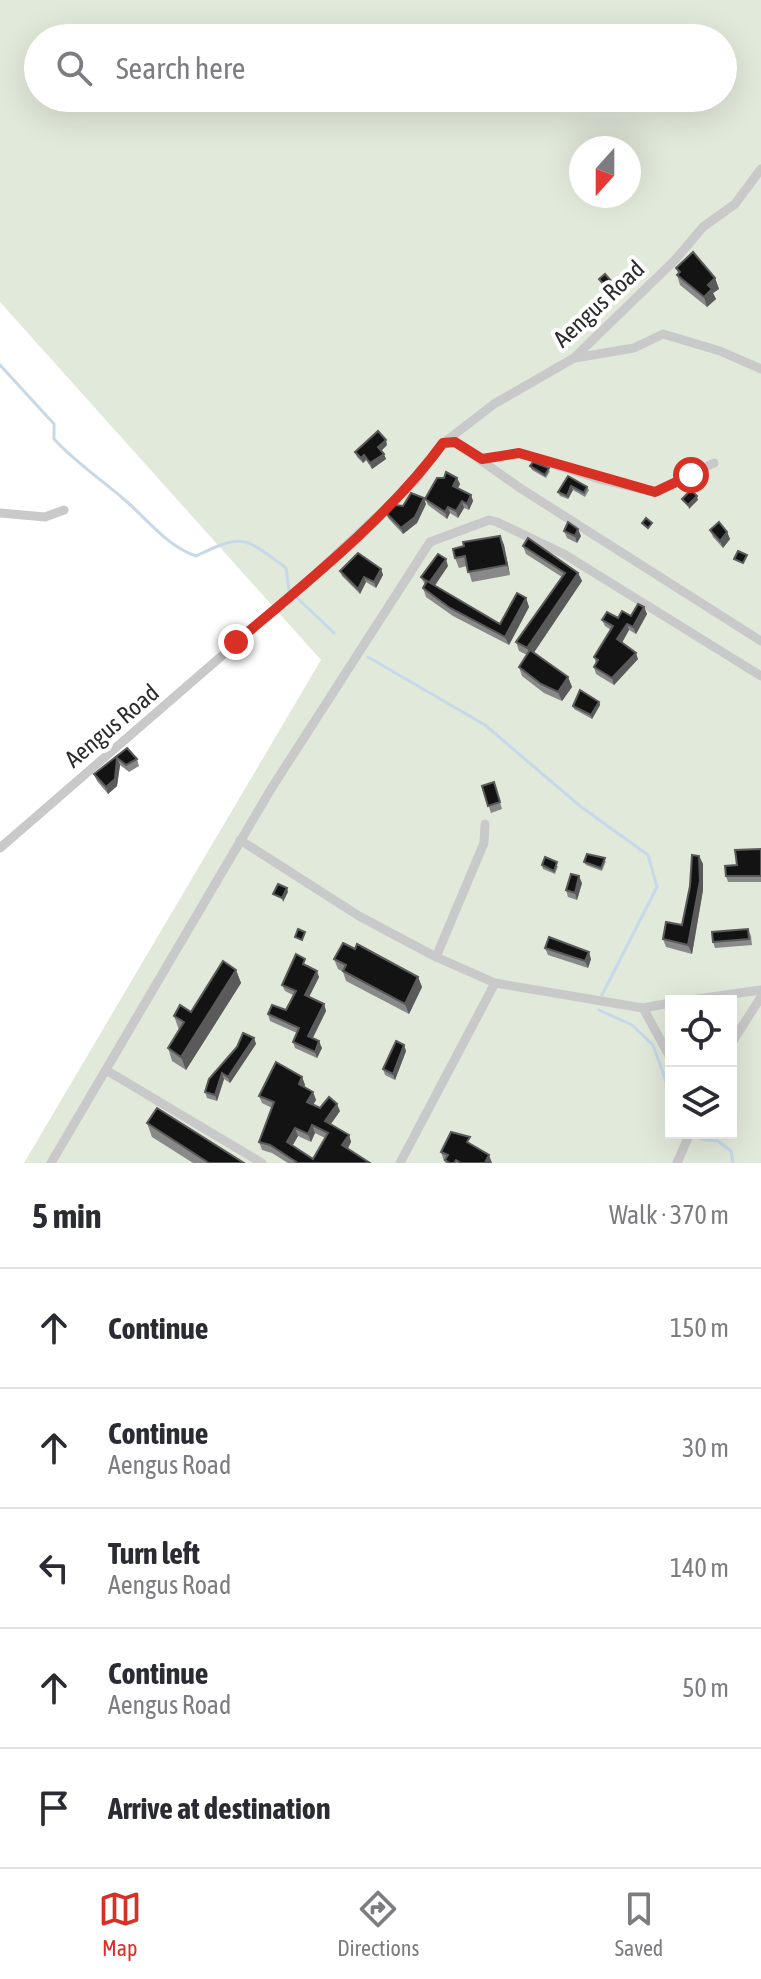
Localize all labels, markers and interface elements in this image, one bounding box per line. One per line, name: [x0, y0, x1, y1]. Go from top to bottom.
search box: [24, 24, 737, 112]
icon: search: [52, 46, 96, 90]
text: Search here: [116, 51, 245, 85]
north arrow: [569, 136, 641, 208]
street label: Aengus Road: [548, 255, 649, 352]
route start: [673, 457, 709, 493]
route end: [218, 624, 254, 660]
street label: Aengus Road: [59, 679, 164, 773]
map controls: [665, 995, 737, 1139]
button: locate: [665, 995, 737, 1067]
button: layers: [665, 1067, 737, 1139]
text: 5 min: [32, 1196, 101, 1235]
text: Walk · 370 m: [609, 1200, 729, 1230]
icon: ahead: [32, 1306, 76, 1350]
text: Continue: [108, 1311, 208, 1345]
text: 150 m: [670, 1313, 729, 1343]
text: Continue: [108, 1416, 208, 1450]
icon: ahead: [32, 1426, 76, 1470]
text: 30 m: [682, 1433, 729, 1463]
text: Aengus Road: [108, 1450, 231, 1480]
text: Turn left: [108, 1536, 200, 1570]
icon: left: [32, 1546, 76, 1590]
text: 140 m: [670, 1553, 729, 1583]
text: Aengus Road: [108, 1570, 231, 1600]
text: Continue: [108, 1656, 208, 1690]
icon: ahead: [32, 1666, 76, 1710]
text: 50 m: [682, 1673, 729, 1703]
text: Aengus Road: [108, 1690, 231, 1720]
icon: arrive: [32, 1786, 76, 1830]
text: Arrive at destination: [108, 1791, 330, 1825]
tab: Map: [98, 1887, 142, 1961]
tab: Directions: [337, 1887, 419, 1961]
tab: Saved: [615, 1887, 663, 1961]

